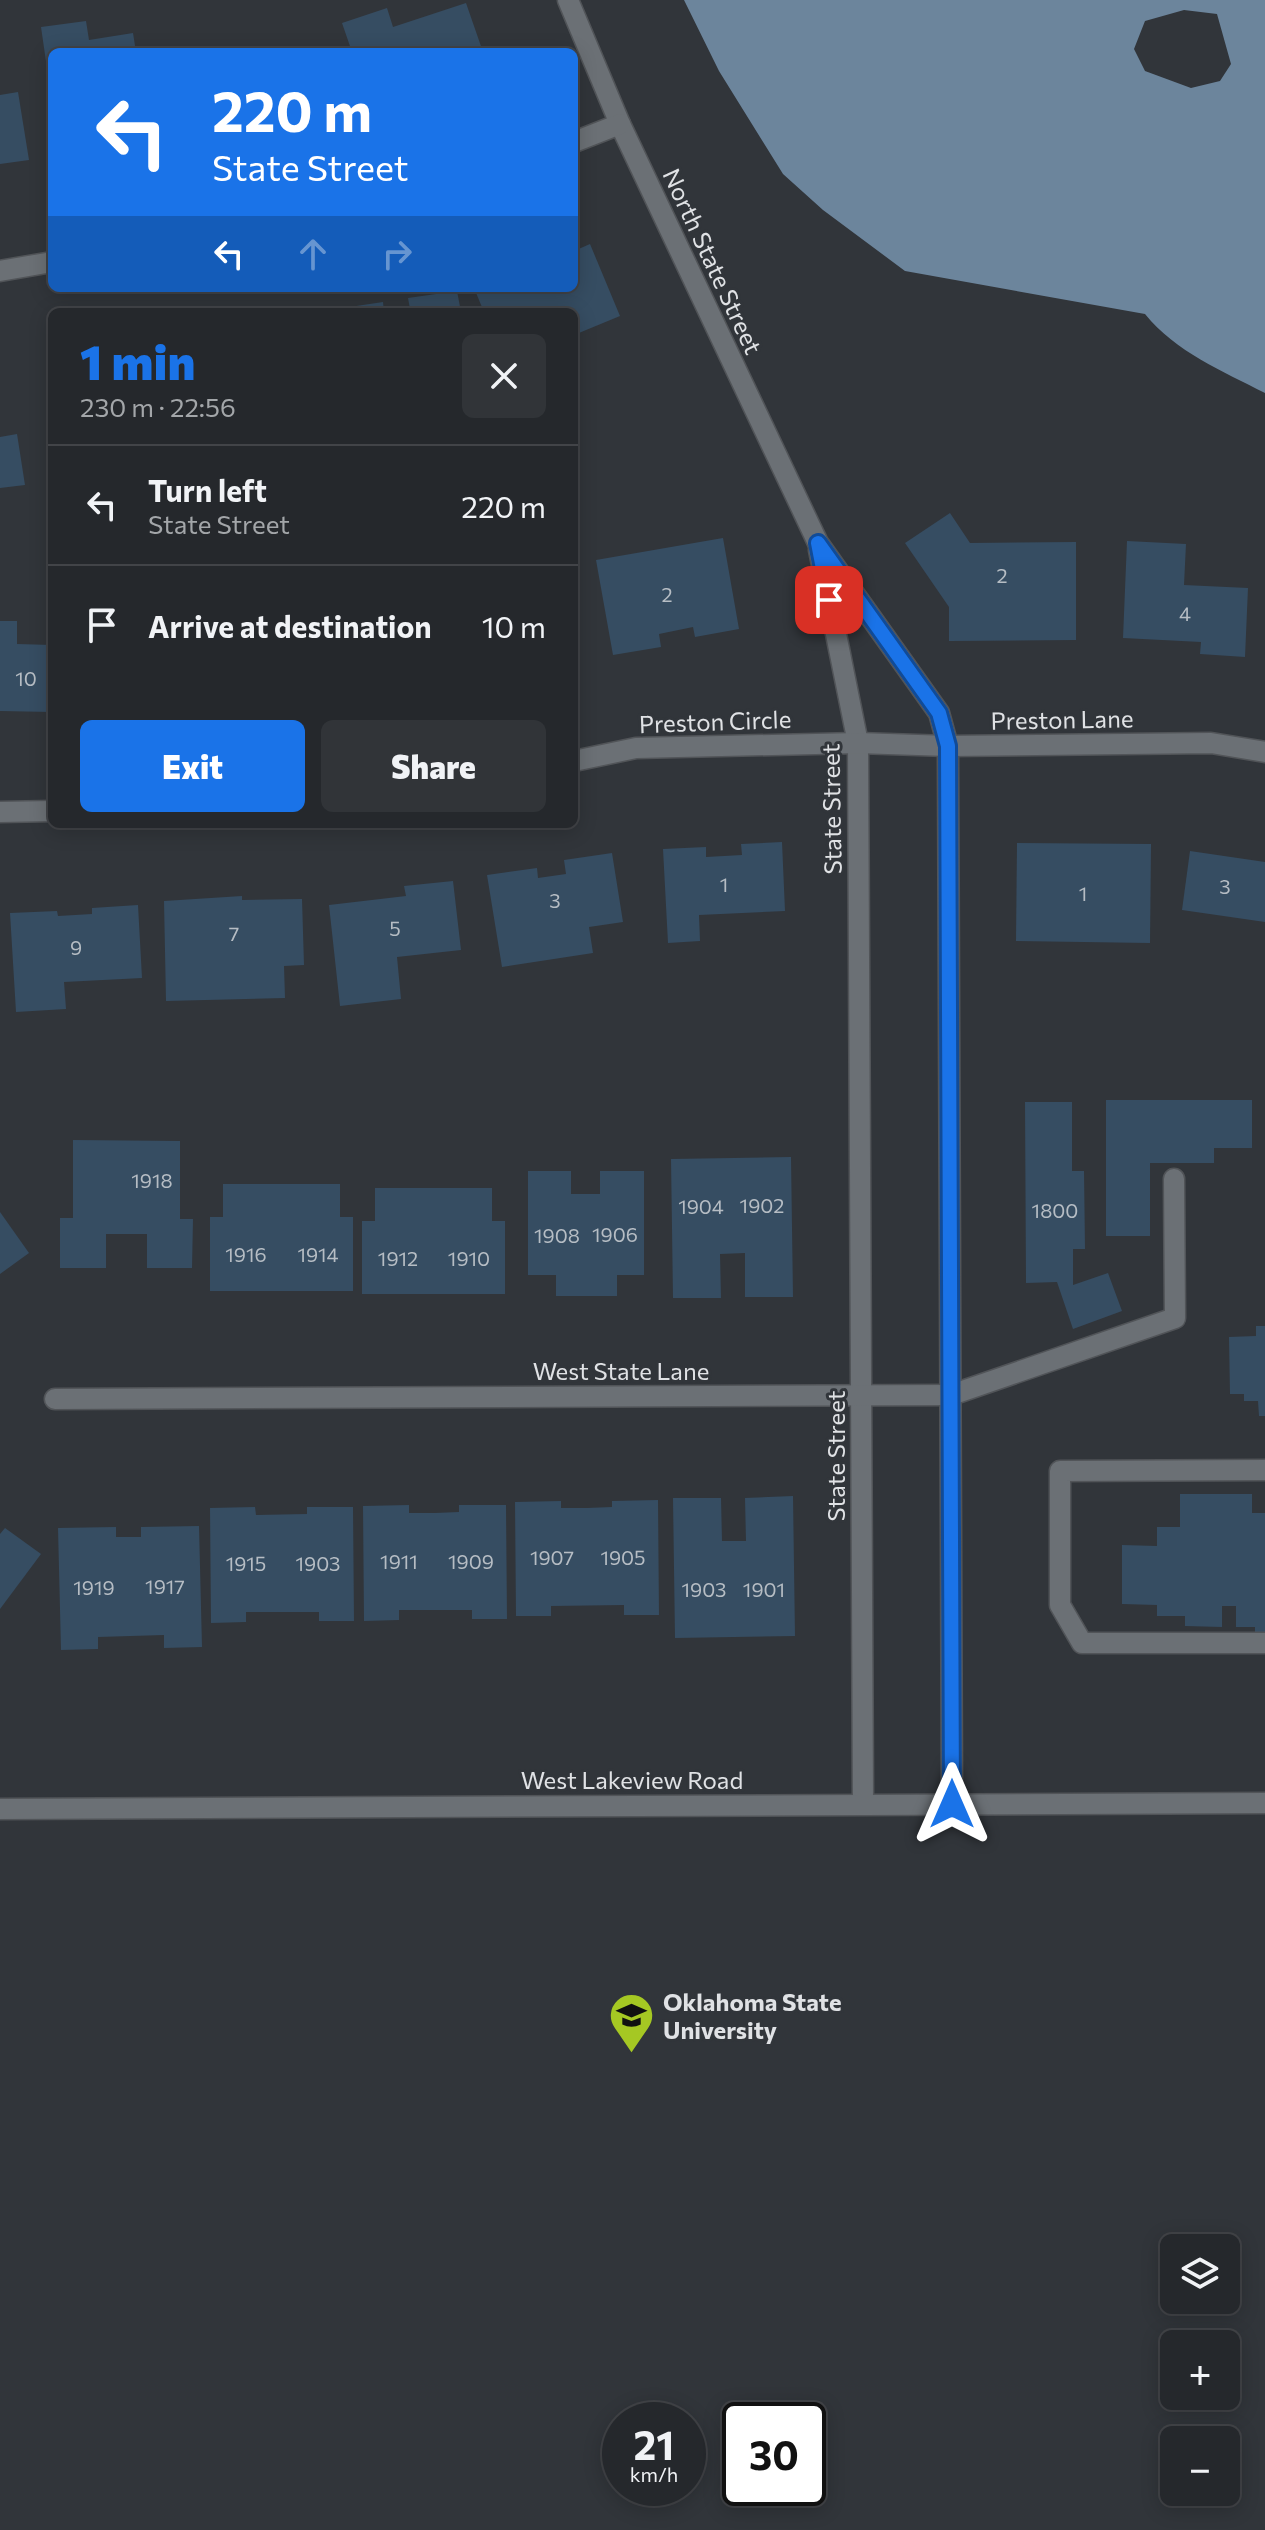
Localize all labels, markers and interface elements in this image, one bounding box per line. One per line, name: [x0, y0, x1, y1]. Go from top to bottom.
text: 220 m: [212, 75, 372, 144]
icon: left: [80, 80, 184, 184]
text: State Street: [212, 144, 408, 188]
street label: North State Street: [657, 164, 769, 358]
icon: left: [207, 232, 251, 276]
icon: ahead: [291, 232, 335, 276]
icon: right: [375, 232, 419, 276]
text: 1 min: [80, 331, 195, 390]
button: close: [462, 334, 546, 418]
text: 230 m · 22:56: [80, 391, 236, 422]
text: Turn left: [148, 471, 267, 508]
icon: left: [80, 483, 124, 527]
text: 220 m: [461, 487, 546, 524]
text: State Street: [148, 508, 290, 539]
house number: 2: [996, 563, 1008, 587]
pin: [795, 566, 863, 634]
icon: arrive: [807, 578, 851, 622]
house number: 2: [661, 582, 673, 606]
house number: 4: [1179, 601, 1191, 625]
icon: arrive: [80, 603, 124, 647]
text: Arrive at destination: [148, 607, 432, 644]
text: 10 m: [482, 607, 546, 644]
house number: 10: [15, 666, 37, 690]
street label: Preston Lane: [990, 703, 1134, 735]
street label: Preston Circle: [638, 704, 792, 738]
button: Exit: [80, 720, 305, 812]
button: Share: [321, 720, 546, 812]
street label: State Street: [815, 743, 847, 875]
house number: 1: [720, 872, 728, 896]
house number: 3: [1219, 874, 1231, 898]
house number: 1: [1079, 881, 1087, 905]
house number: 3: [549, 888, 561, 912]
house number: 5: [389, 916, 401, 940]
house number: 7: [229, 921, 239, 945]
house number: 9: [70, 935, 82, 959]
house number: 1918: [131, 1168, 173, 1192]
house number: 1902: [740, 1193, 784, 1217]
house number: 1904: [678, 1194, 724, 1218]
house number: 1800: [1032, 1198, 1078, 1222]
house number: 1906: [592, 1222, 638, 1246]
house number: 1908: [534, 1223, 580, 1247]
house number: 1916: [225, 1242, 267, 1266]
house number: 1914: [297, 1242, 339, 1266]
house number: 1912: [378, 1246, 418, 1270]
house number: 1910: [448, 1246, 490, 1270]
street label: West State Lane: [533, 1356, 709, 1385]
street label: State Street: [821, 1390, 850, 1522]
house number: 1907: [530, 1545, 574, 1569]
house number: 1905: [600, 1545, 646, 1569]
house number: 1911: [380, 1549, 418, 1573]
house number: 1909: [448, 1549, 494, 1573]
house number: 1915: [226, 1551, 266, 1575]
house number: 1903: [295, 1551, 341, 1575]
house number: 1917: [145, 1574, 185, 1598]
house number: 1919: [73, 1575, 115, 1599]
house number: 1903: [681, 1577, 727, 1601]
house number: 1901: [743, 1577, 785, 1601]
position arrow: [910, 1762, 994, 1846]
street label: West Lakeview Road: [521, 1765, 743, 1794]
place label: Oklahoma State University: [663, 1987, 842, 2044]
school or university icon: Oklahoma State University: [608, 1991, 656, 2054]
map controls: [1160, 2234, 1240, 2506]
button: layers: [1160, 2234, 1240, 2314]
button: +: [1160, 2330, 1240, 2410]
speed limit sign: 30: [722, 2402, 826, 2506]
text: 21: [634, 2419, 674, 2468]
button: −: [1160, 2426, 1240, 2506]
text: km/h: [630, 2462, 678, 2486]

